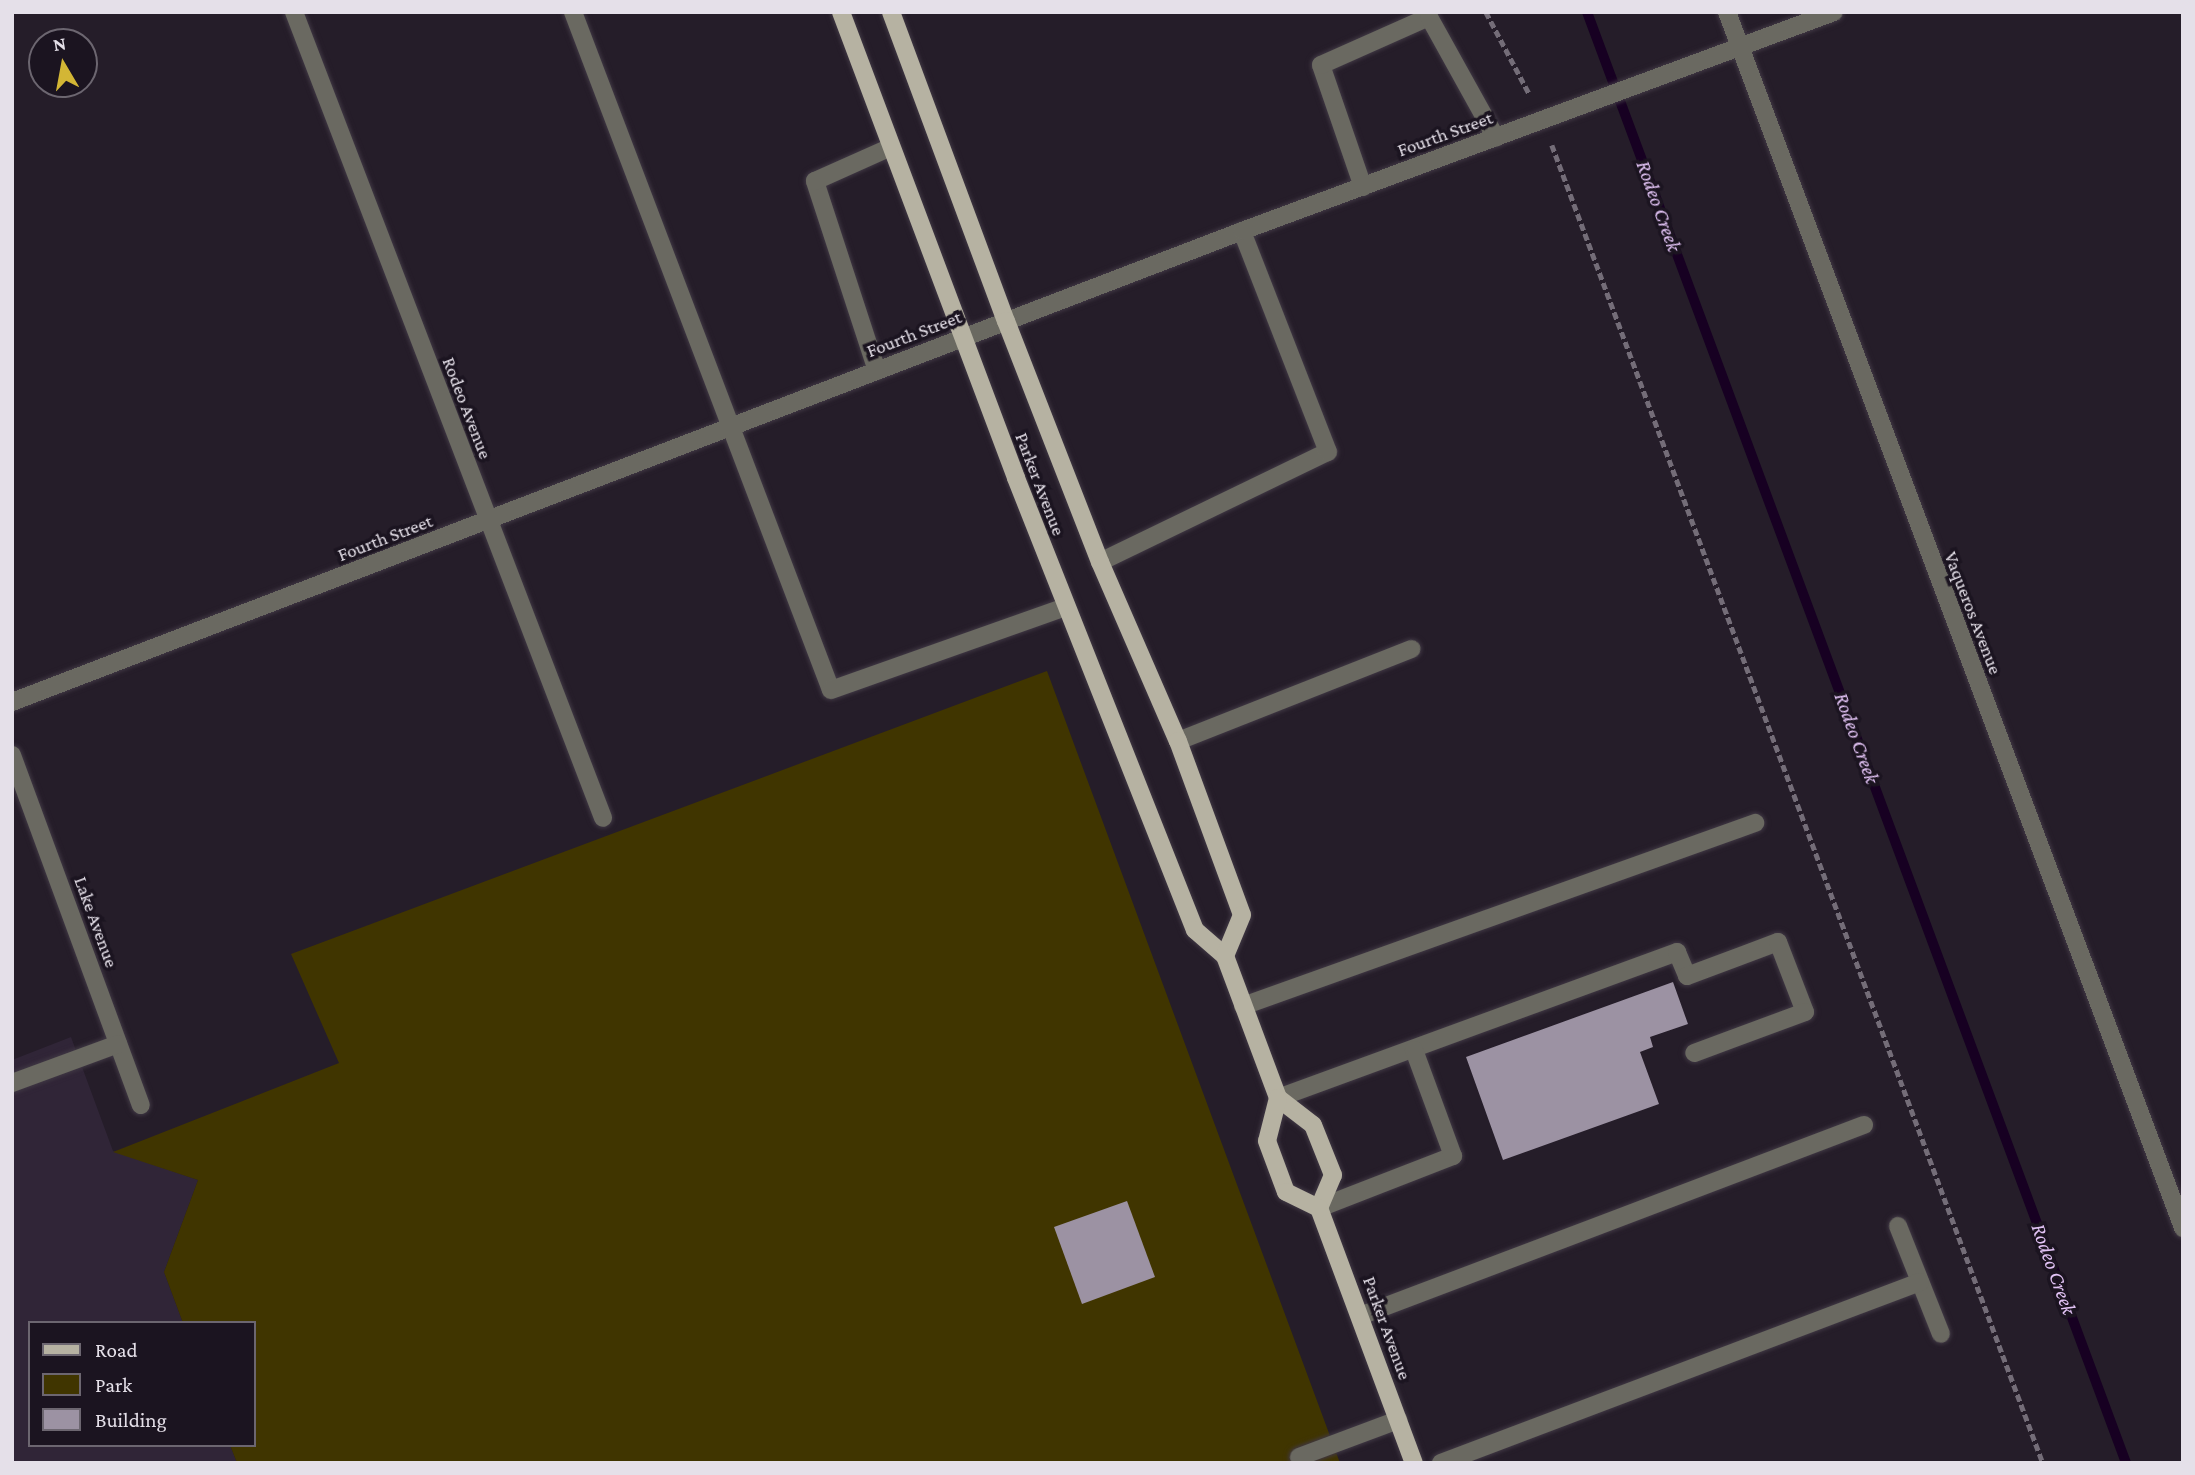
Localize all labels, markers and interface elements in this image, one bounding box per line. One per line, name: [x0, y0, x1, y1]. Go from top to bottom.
north arrow: [28, 28, 98, 98]
text: N: [51, 32, 68, 55]
street label: Fourth Street: [1394, 106, 1496, 162]
water label: Rodeo Creek: [1631, 157, 1687, 255]
street label: Fourth Street: [863, 305, 965, 363]
street label: Rodeo Avenue: [437, 354, 497, 462]
street label: Parker Avenue: [1010, 429, 1070, 539]
street label: Fourth Street: [334, 509, 436, 567]
street label: Vaqueros Avenue: [1939, 548, 2007, 678]
water label: Rodeo Creek: [1829, 689, 1885, 787]
street label: Lake Avenue: [69, 873, 123, 971]
water label: Rodeo Creek: [2026, 1220, 2082, 1318]
street label: Parker Avenue: [1358, 1273, 1416, 1383]
legend: [28, 1321, 256, 1447]
text: Road: [95, 1338, 138, 1362]
text: Park: [95, 1373, 132, 1397]
text: Building: [95, 1408, 167, 1432]

